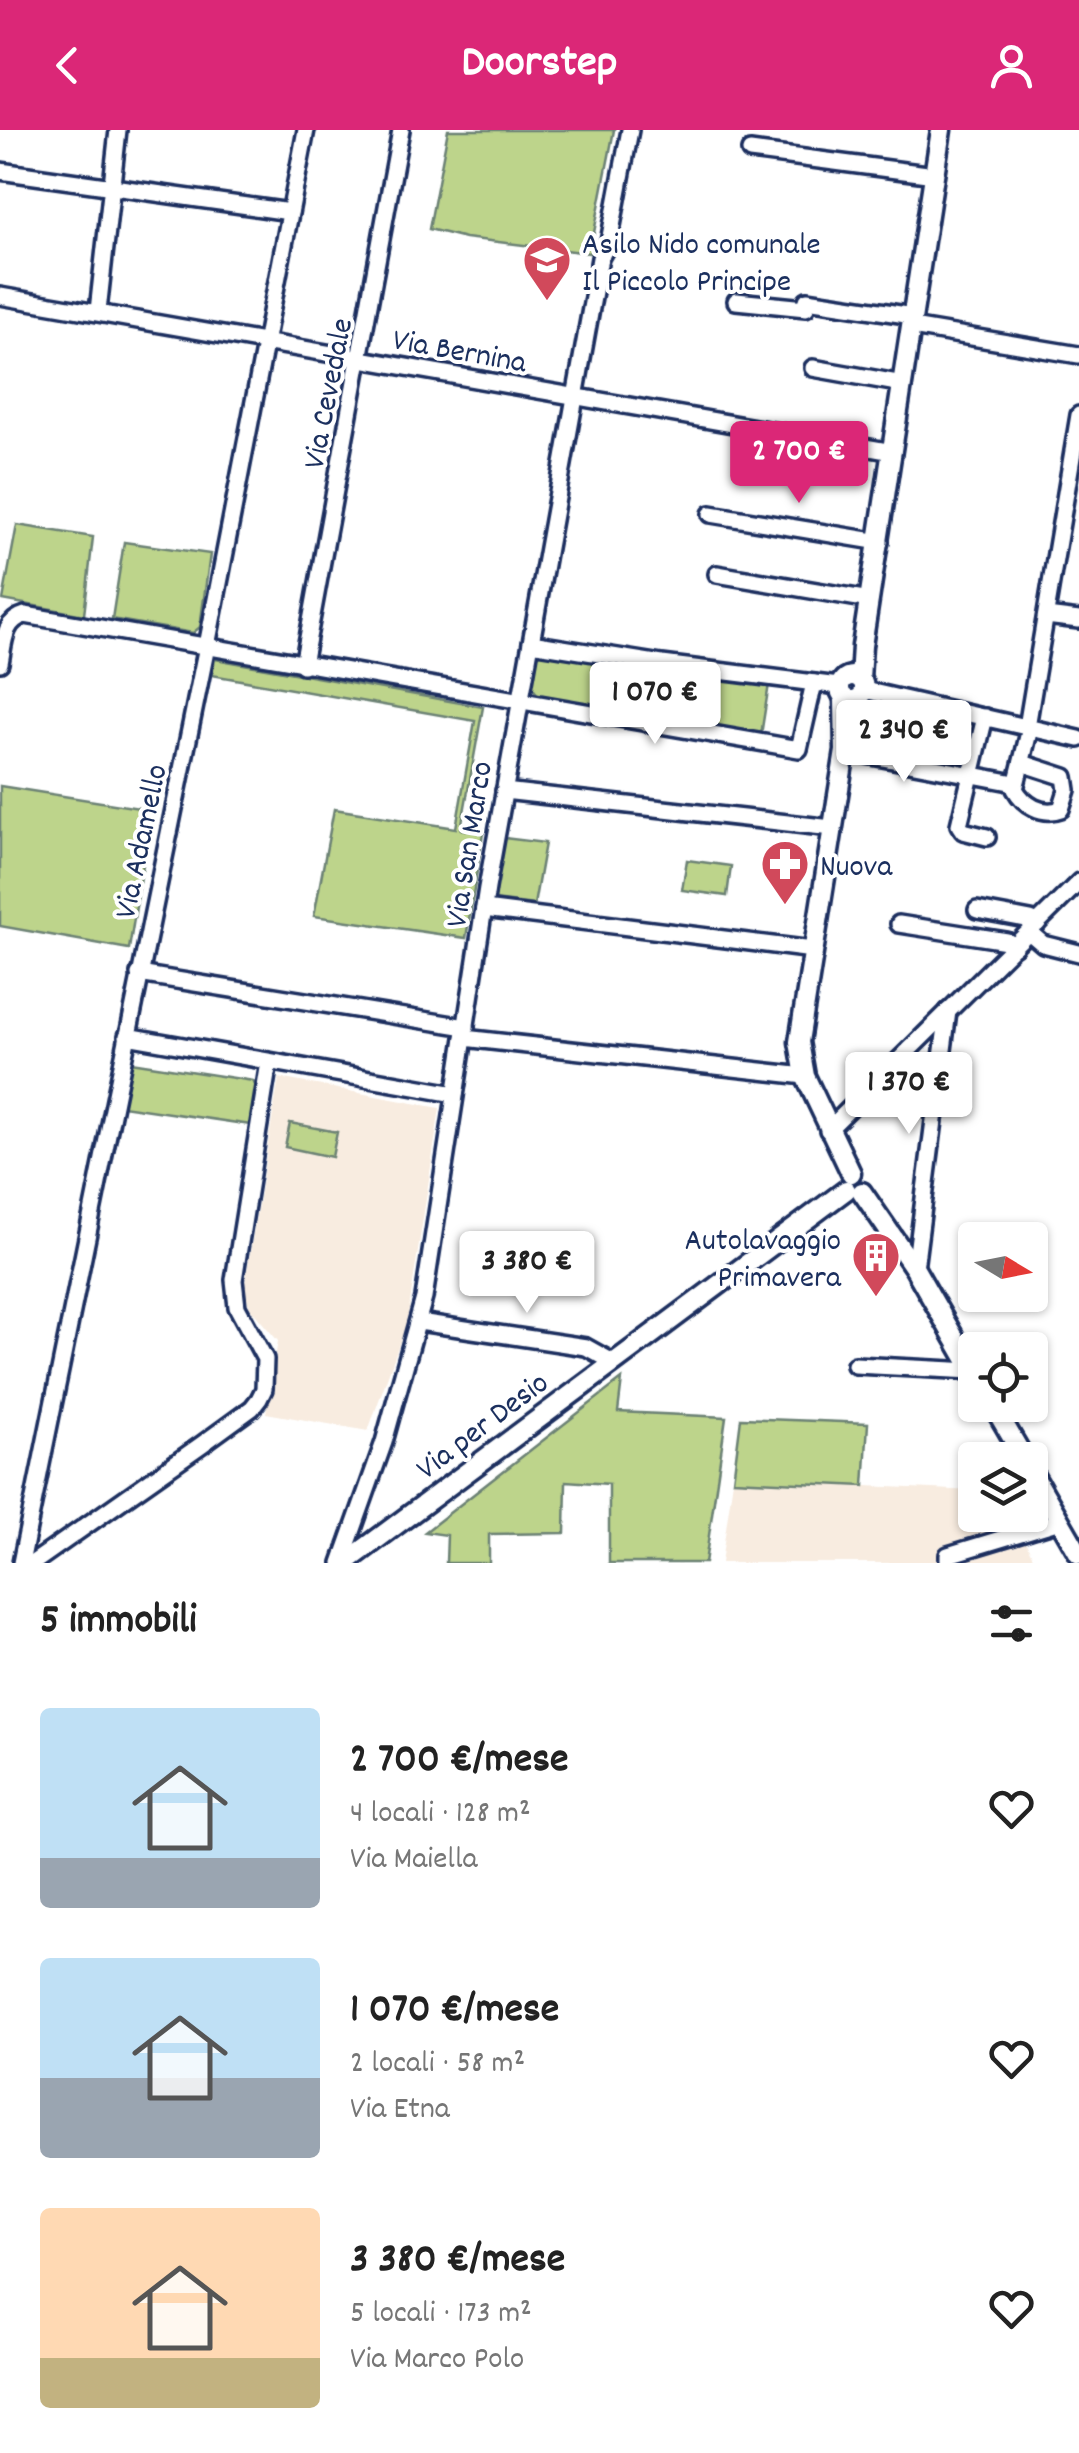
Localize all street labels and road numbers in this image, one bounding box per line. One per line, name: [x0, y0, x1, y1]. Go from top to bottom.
street label: Via Cevedale: [294, 315, 368, 473]
street label: Via Bernina: [389, 320, 531, 388]
street label: Via San Marco: [436, 758, 508, 931]
street label: Via Adamello: [105, 761, 183, 923]
street label: Via per Desio: [408, 1363, 560, 1493]

